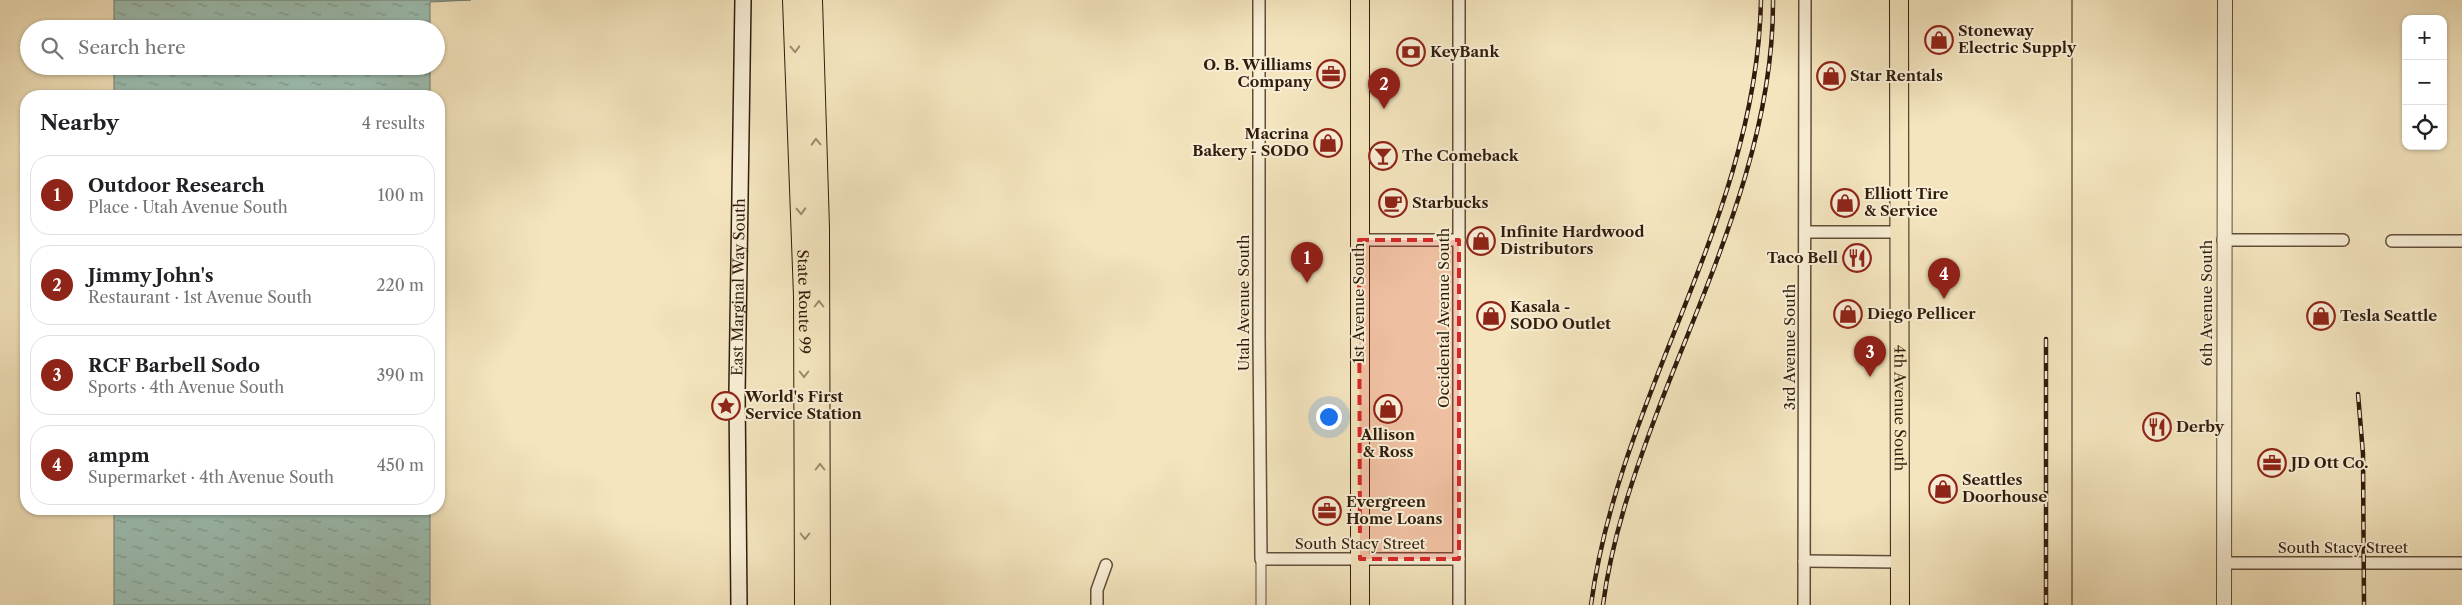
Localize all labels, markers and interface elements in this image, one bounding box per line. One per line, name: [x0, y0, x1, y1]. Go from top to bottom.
map controls: [2402, 15, 2447, 150]
button: +: [2402, 15, 2447, 60]
search box: [20, 20, 445, 75]
place label: Stoneway Electric Supply: [1958, 21, 2077, 57]
shop icon: Stoneway Electric Supply: [1924, 25, 1954, 55]
icon: search: [38, 34, 66, 62]
text: Search here: [78, 36, 186, 59]
bank icon: KeyBank: [1396, 37, 1426, 67]
place label: KeyBank: [1430, 42, 1500, 61]
one-way arrow: [790, 45, 800, 53]
place label: O. B. Williams Company: [1203, 55, 1313, 91]
office icon: O. B. Williams Company: [1316, 59, 1346, 89]
button: −: [2402, 60, 2447, 105]
shop icon: Star Rentals: [1816, 61, 1846, 91]
place label: Star Rentals: [1850, 66, 1943, 85]
pin: 2: [1368, 68, 1400, 109]
button: locate: [2402, 105, 2447, 150]
text: Nearby: [40, 110, 119, 135]
text: 4 results: [362, 113, 425, 133]
place label: Macrina Bakery - SODO: [1192, 124, 1309, 160]
shop icon: Macrina Bakery - SODO: [1313, 128, 1343, 158]
one-way arrow: [811, 138, 822, 146]
bar icon: The Comeback: [1368, 141, 1398, 171]
place label: The Comeback: [1402, 146, 1520, 165]
text: Outdoor Research: [88, 174, 265, 197]
place label: Elliott Tire & Service: [1864, 184, 1949, 220]
text: 1: [53, 185, 61, 205]
text: 100 m: [378, 185, 424, 205]
cafe icon: Starbucks: [1378, 188, 1408, 218]
shop icon: Elliott Tire & Service: [1830, 188, 1860, 218]
place label: Starbucks: [1412, 193, 1488, 212]
text: Place · Utah Avenue South: [88, 197, 288, 217]
street label: East Marginal Way South: [727, 197, 749, 376]
one-way arrow: [795, 207, 806, 215]
place label: Infinite Hardwood Distributors: [1500, 222, 1644, 258]
shop icon: Infinite Hardwood Distributors: [1466, 226, 1496, 256]
street label: Occidental Avenue South: [1434, 227, 1453, 408]
street label: Utah Avenue South: [1234, 234, 1253, 371]
street label: 6th Avenue South: [2197, 239, 2216, 366]
pin: 1: [1291, 242, 1323, 283]
street label: 1st Avenue South: [1349, 242, 1368, 363]
restaurant icon: Taco Bell: [1842, 243, 1872, 273]
place label: Taco Bell: [1767, 248, 1838, 267]
street label: State Route 99: [793, 249, 814, 354]
pin: 4: [1928, 258, 1960, 299]
text: Jimmy John's: [88, 264, 214, 287]
text: 2: [52, 275, 62, 295]
text: 220 m: [376, 275, 424, 295]
street label: 3rd Avenue South: [1780, 283, 1799, 410]
text: Restaurant · 1st Avenue South: [88, 287, 312, 307]
place label: Kasala - SODO Outlet: [1510, 297, 1611, 333]
shop icon: Diego Pellicer: [1833, 299, 1863, 329]
one-way arrow: [814, 300, 824, 308]
shop icon: Kasala - SODO Outlet: [1476, 301, 1506, 331]
shop icon: Tesla Seattle: [2306, 301, 2336, 331]
place label: Diego Pellicer: [1867, 304, 1976, 323]
place label: Tesla Seattle: [2340, 306, 2437, 325]
pin: 3: [1854, 336, 1886, 377]
street label: 4th Avenue South: [1891, 345, 1910, 472]
text: RCF Barbell Sodo: [88, 354, 260, 377]
text: 3: [52, 365, 62, 385]
text: 390 m: [377, 365, 424, 385]
one-way arrow: [799, 370, 809, 378]
text: Sports · 4th Avenue South: [88, 377, 284, 397]
place label: World's First Service Station: [744, 387, 863, 423]
place icon: World's First Service Station: [711, 391, 741, 421]
shop icon: Allison & Ross: [1373, 394, 1403, 424]
your location: [1316, 404, 1342, 430]
restaurant icon: Derby: [2142, 412, 2172, 442]
place label: Derby: [2176, 417, 2225, 436]
place label: Allison & Ross: [1360, 425, 1416, 461]
text: ampm: [88, 444, 150, 467]
office icon: JD Ott Co.: [2257, 448, 2287, 478]
place label: JD Ott Co.: [2288, 453, 2368, 472]
text: 4: [52, 455, 62, 475]
text: 450 m: [377, 455, 424, 475]
one-way arrow: [815, 463, 825, 470]
text: Supermarket · 4th Avenue South: [88, 467, 334, 487]
place label: Seattles Doorhouse: [1962, 470, 2047, 506]
shop icon: Seattles Doorhouse: [1928, 474, 1958, 504]
place label: Evergreen Home Loans: [1346, 492, 1442, 528]
office icon: Evergreen Home Loans: [1312, 496, 1342, 526]
one-way arrow: [800, 532, 810, 540]
street label: South Stacy Street: [1295, 534, 1426, 553]
street label: South Stacy Street: [2278, 538, 2409, 557]

